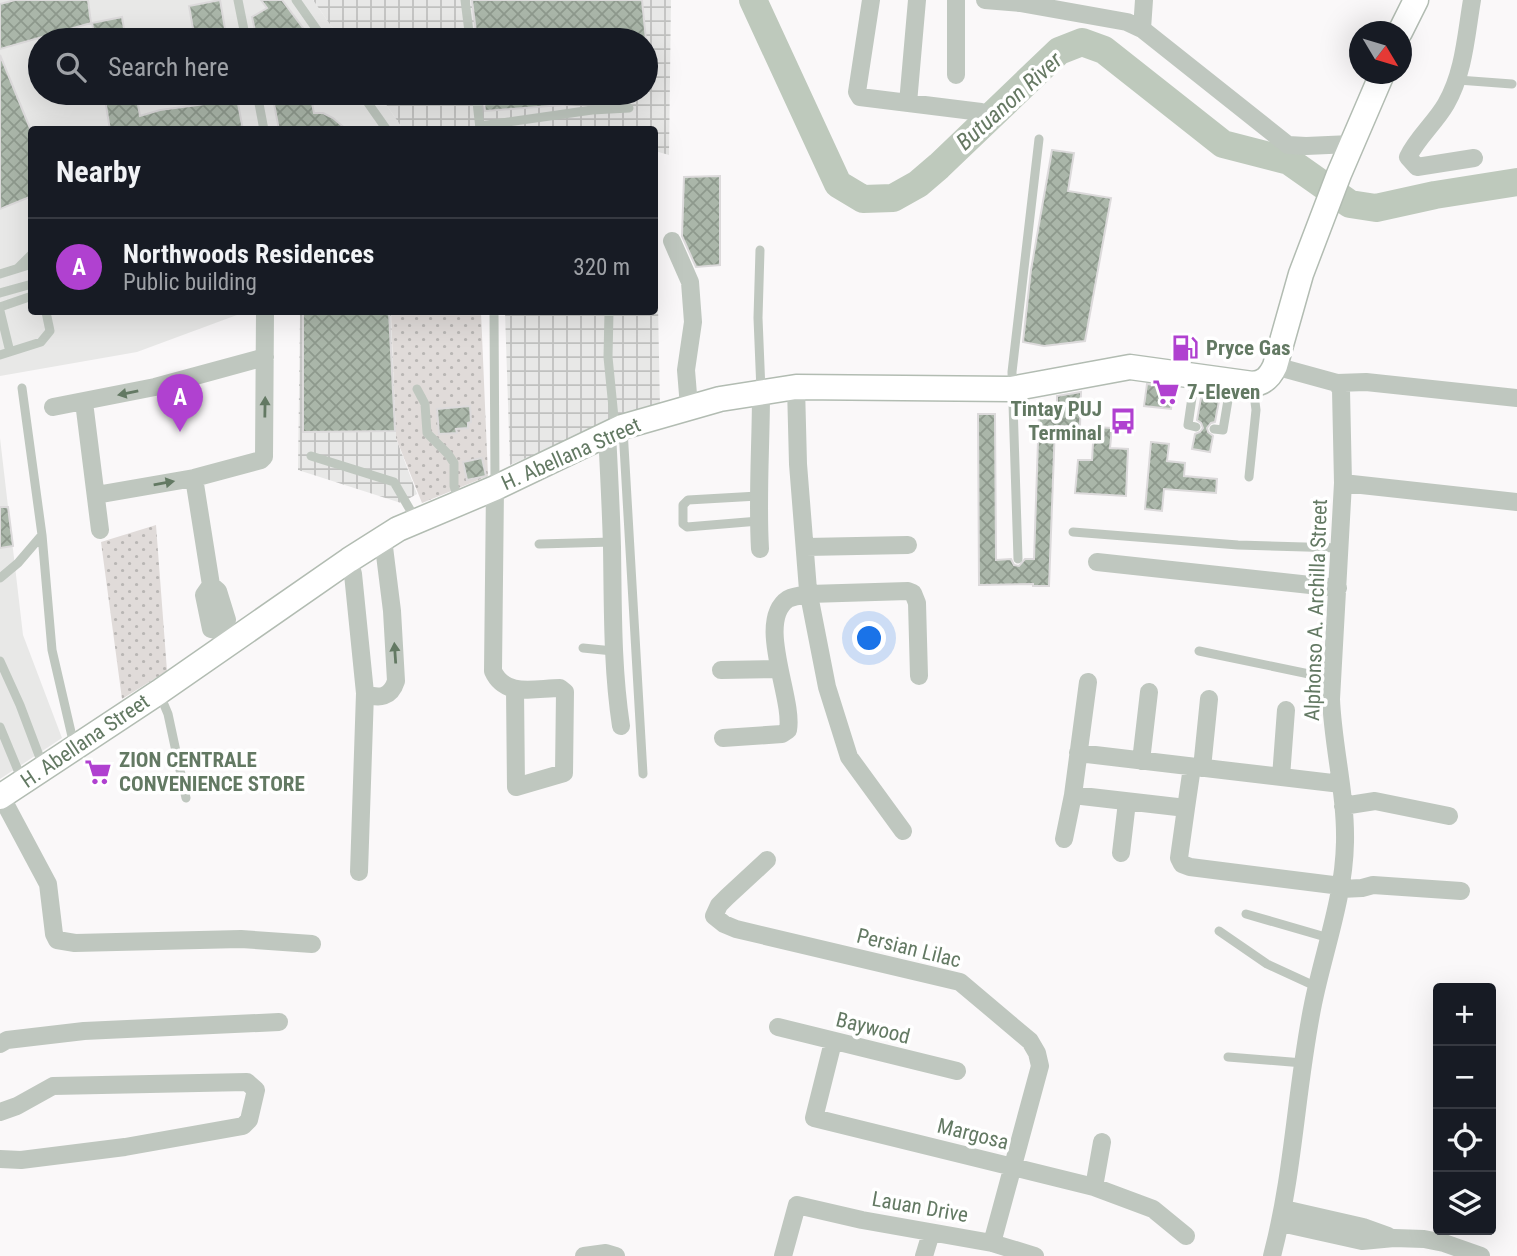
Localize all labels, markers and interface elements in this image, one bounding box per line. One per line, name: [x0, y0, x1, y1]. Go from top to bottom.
north arrow: [1349, 21, 1412, 84]
search box: [28, 28, 658, 105]
water label: Butuanon River: [951, 46, 1069, 156]
icon: search: [52, 48, 90, 86]
text: Search here: [108, 52, 229, 82]
text: Nearby: [56, 154, 141, 189]
text: Northwoods Residences: [123, 239, 374, 269]
text: A: [72, 254, 86, 281]
text: 320 m: [573, 254, 630, 281]
text: Public building: [123, 269, 257, 296]
fuel station icon: Pryce Gas: [1170, 333, 1200, 363]
place label: Pryce Gas: [1206, 336, 1291, 360]
pin: A: [157, 374, 203, 432]
supermarket icon: 7-Eleven: [1151, 377, 1181, 407]
place label: 7-Eleven: [1187, 380, 1260, 404]
one-way arrow: [117, 387, 139, 398]
one-way arrow: [259, 396, 270, 418]
place label: Tintay PUJ Terminal: [1010, 397, 1102, 445]
bus stop icon: Tintay PUJ Terminal: [1108, 406, 1138, 436]
street label: H. Abellana Street: [498, 413, 644, 495]
one-way arrow: [153, 477, 175, 488]
street label: Alphonso A. Archilla Street: [1300, 499, 1332, 721]
your location: [852, 621, 886, 655]
one-way arrow: [389, 642, 400, 664]
street label: H. Abellana Street: [16, 689, 154, 793]
place label: ZION CENTRALE CONVENIENCE STORE: [119, 748, 305, 796]
supermarket icon: ZION CENTRALE CONVENIENCE STORE: [83, 757, 113, 787]
street label: Persian Lilac: [854, 923, 964, 973]
map controls: [1433, 983, 1496, 1235]
button: +: [1433, 983, 1496, 1046]
street label: Baywood: [834, 1007, 912, 1049]
button: −: [1433, 1046, 1496, 1109]
button: locate: [1433, 1109, 1496, 1172]
street label: Margosa: [935, 1114, 1011, 1154]
button: layers: [1433, 1172, 1496, 1235]
street label: Lauan Drive: [870, 1187, 970, 1227]

